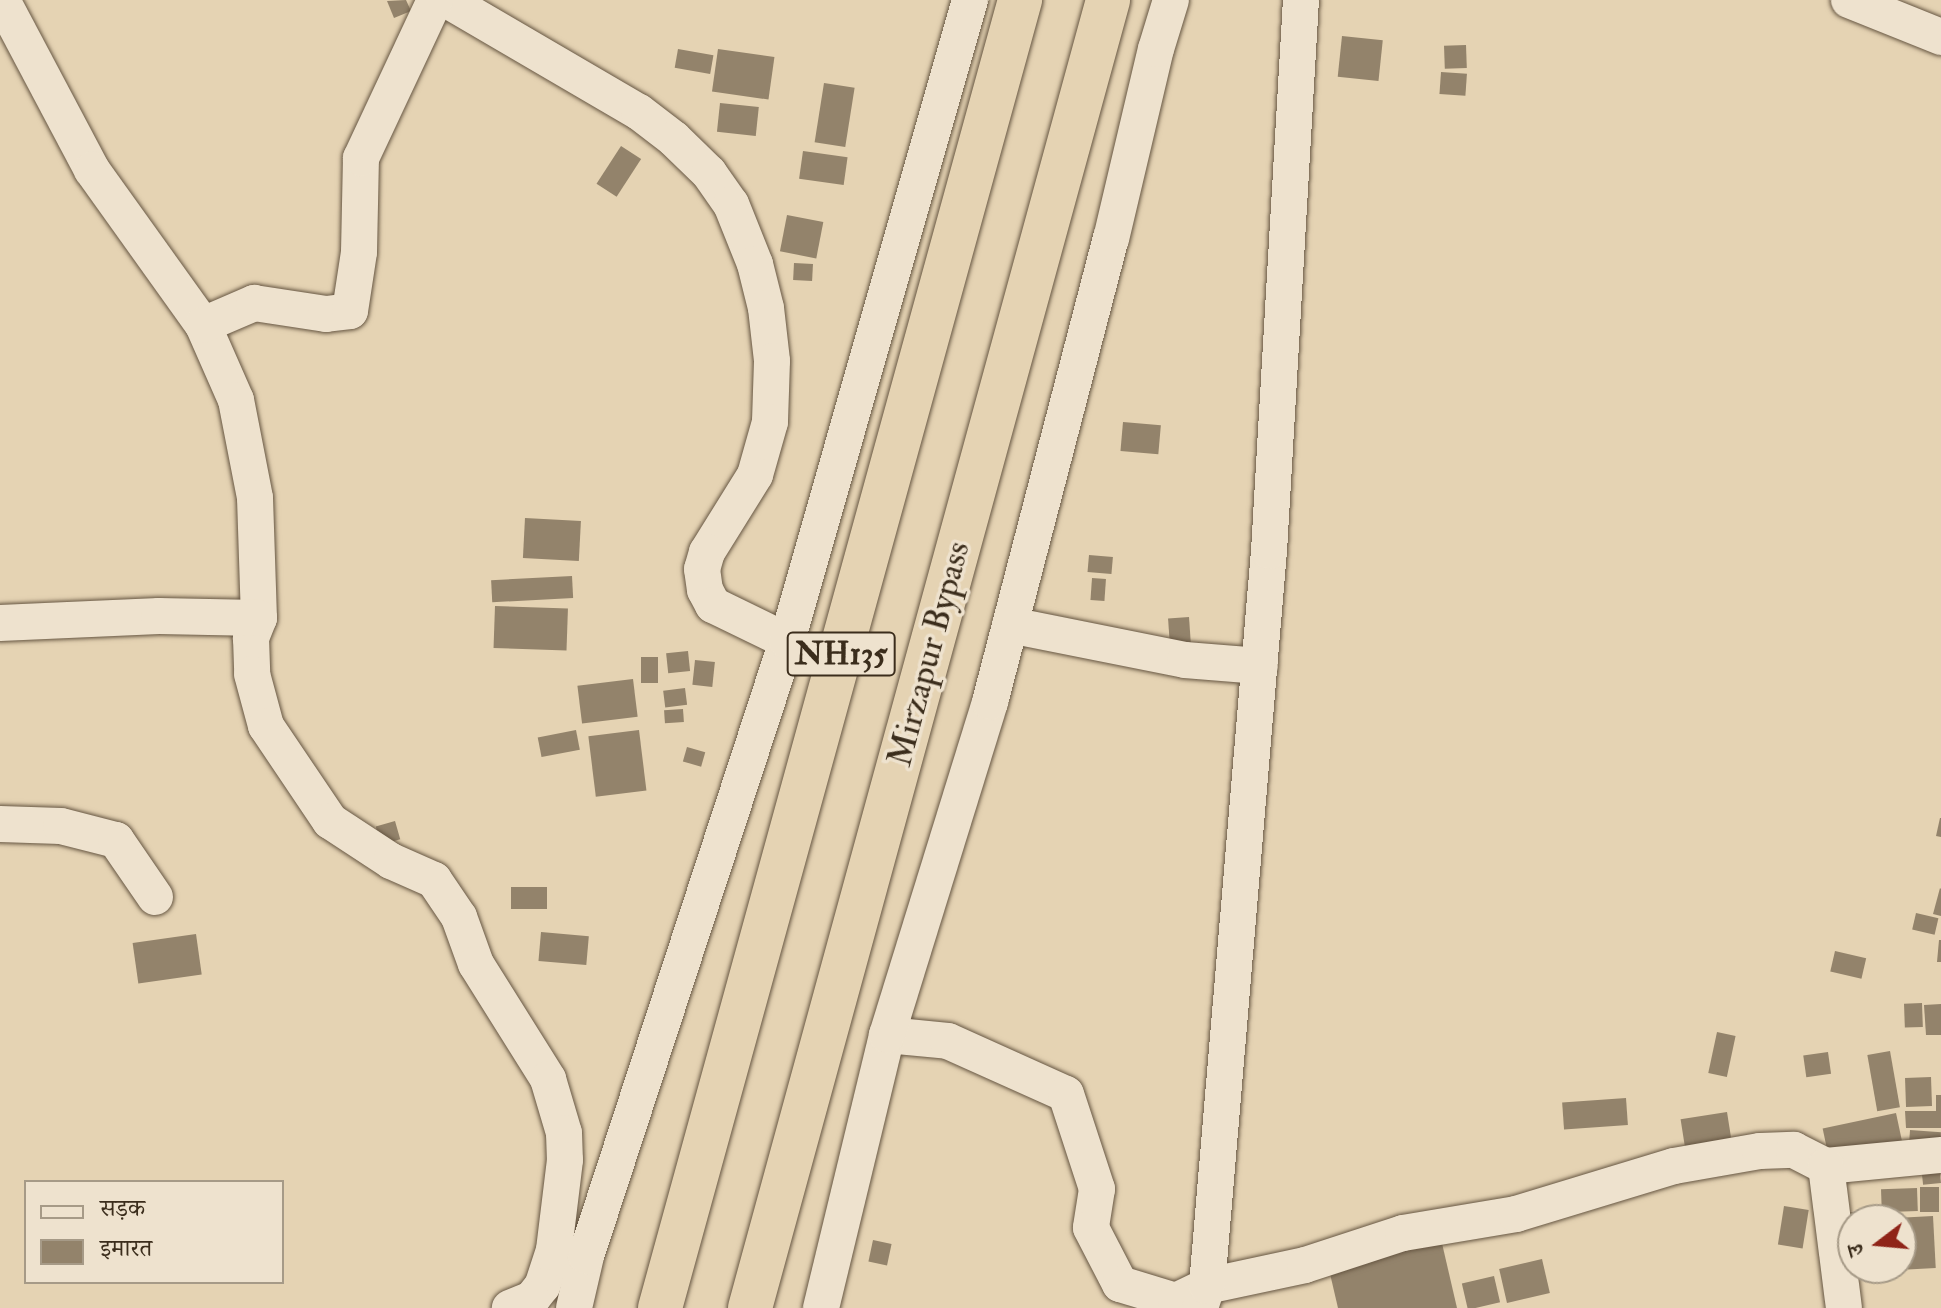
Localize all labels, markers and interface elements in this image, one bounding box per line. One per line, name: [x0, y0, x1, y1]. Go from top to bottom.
street label: Mirzapur Bypass: [879, 537, 979, 771]
road number: NH135: [785, 626, 897, 682]
legend: [24, 1180, 284, 1284]
text: सड़क: [100, 1193, 145, 1224]
north arrow: [1837, 1204, 1917, 1284]
text: इमारत: [100, 1233, 152, 1264]
text: उ: [1841, 1241, 1871, 1259]

